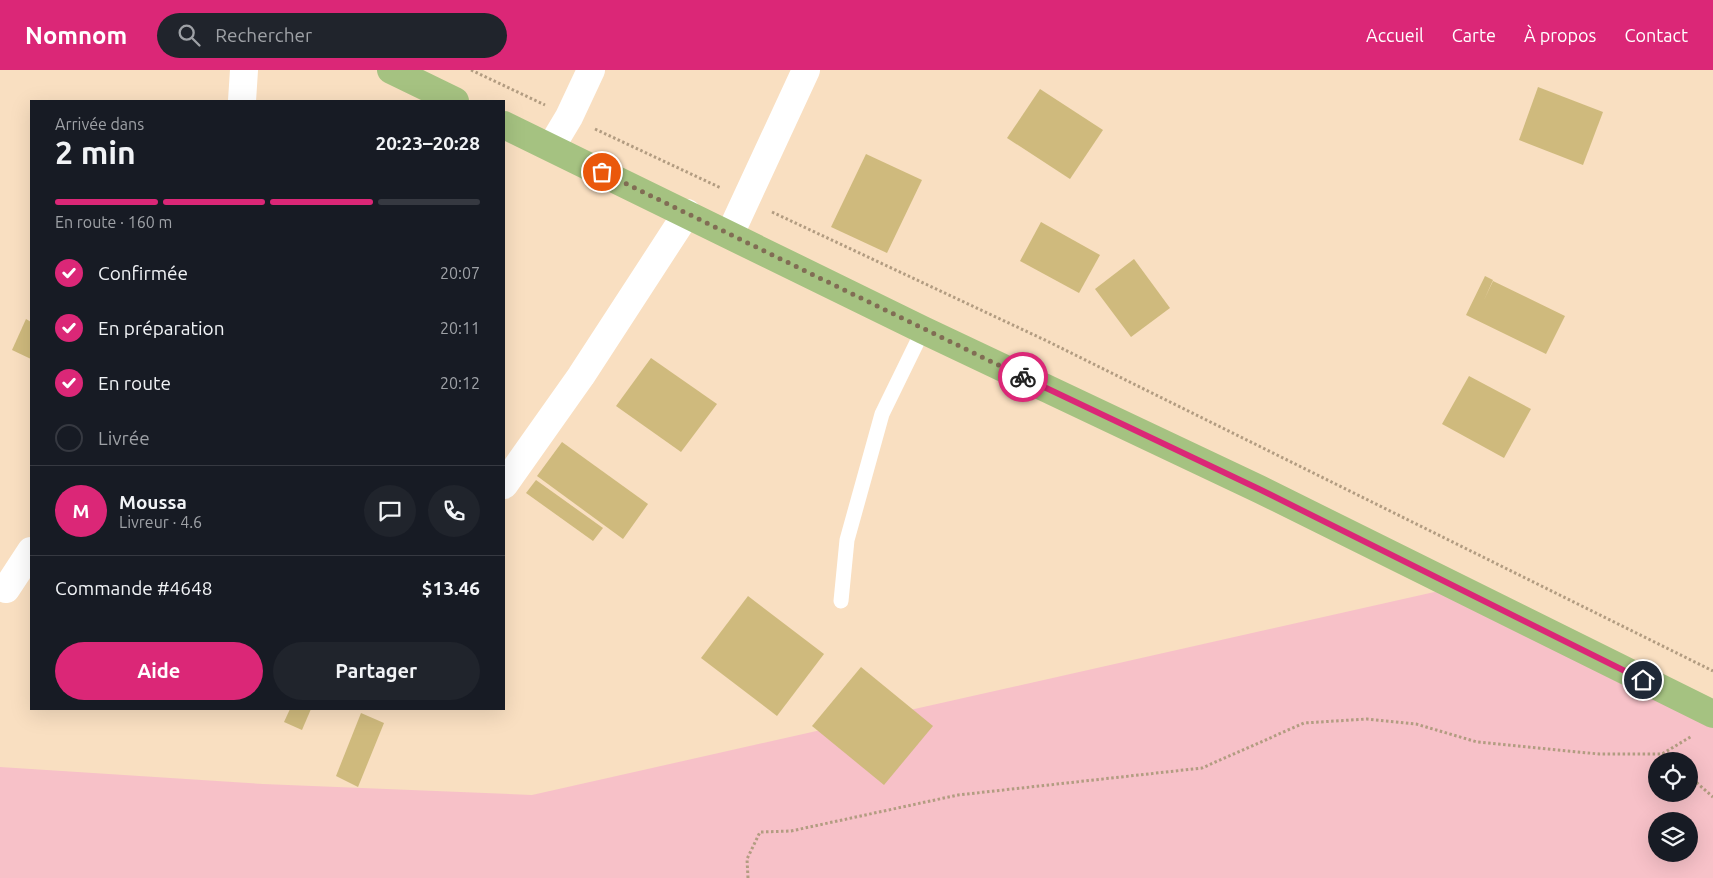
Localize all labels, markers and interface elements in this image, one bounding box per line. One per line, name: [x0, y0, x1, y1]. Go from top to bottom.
search box: [157, 13, 507, 58]
icon: search: [175, 21, 203, 49]
text: Nomnom: [25, 22, 127, 49]
text: Rechercher: [215, 24, 312, 46]
text: Accueil: [1366, 25, 1424, 45]
text: Carte: [1452, 25, 1496, 45]
text: À propos: [1524, 25, 1596, 45]
text: Contact: [1624, 25, 1688, 45]
text: Arrivée dans: [55, 115, 144, 133]
text: 20:23–20:28: [375, 132, 480, 154]
text: 2 min: [55, 134, 136, 170]
pin: [581, 151, 623, 193]
icon: bag: [588, 158, 616, 186]
text: En route · 160 m: [55, 213, 172, 231]
icon: check: [55, 259, 83, 287]
text: Confirmée: [98, 262, 188, 284]
text: 20:07: [440, 264, 480, 282]
icon: check: [55, 314, 83, 342]
text: En préparation: [98, 317, 225, 339]
text: 20:11: [440, 319, 480, 337]
courier: [998, 352, 1048, 402]
icon: bike: [1009, 363, 1037, 391]
icon: check: [55, 369, 83, 397]
text: En route: [98, 372, 171, 394]
text: 20:12: [440, 374, 480, 392]
text: Livrée: [98, 427, 150, 449]
button: chat: [364, 485, 416, 537]
button: phone: [428, 485, 480, 537]
text: Moussa: [119, 491, 187, 513]
text: M: [73, 500, 89, 522]
text: Livreur · 4.6: [119, 513, 202, 531]
text: Commande #4648: [55, 577, 212, 599]
text: $13.46: [422, 577, 480, 599]
button: Aide: [55, 642, 263, 700]
button: Partager: [273, 642, 480, 700]
pin: [1622, 659, 1664, 701]
icon: home: [1629, 666, 1657, 694]
map controls: [1648, 752, 1698, 862]
button: locate: [1648, 752, 1698, 802]
button: layers: [1648, 812, 1698, 862]

